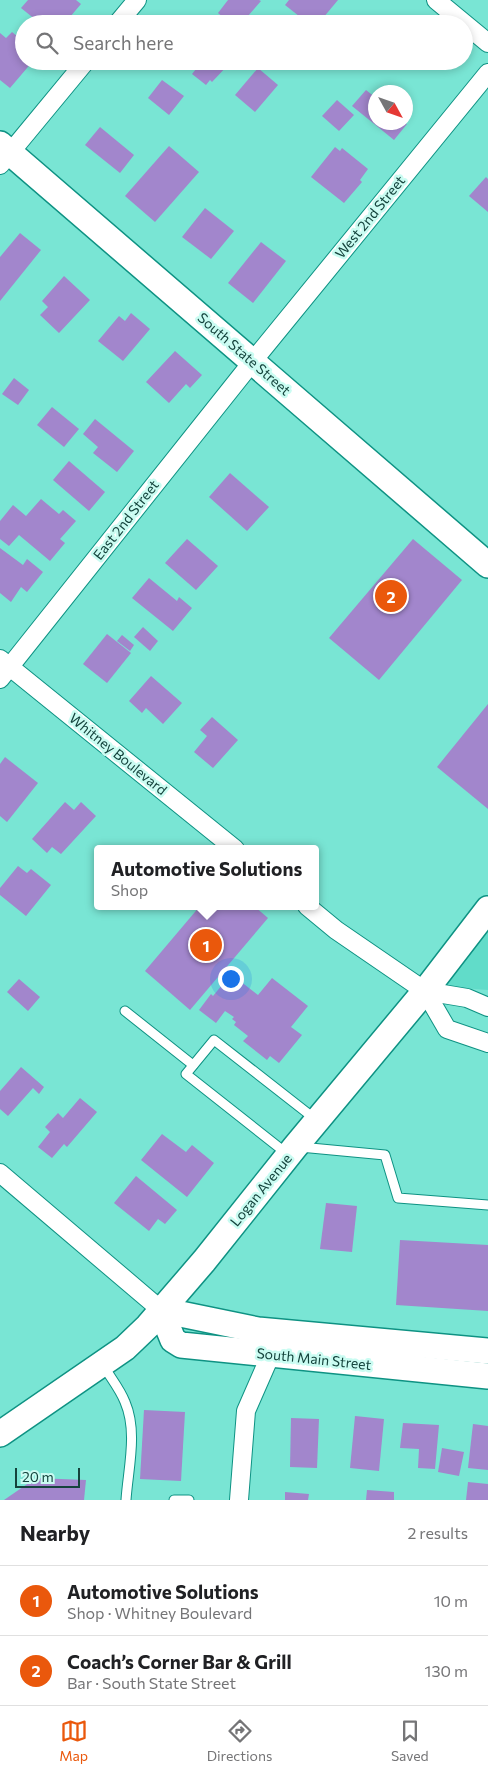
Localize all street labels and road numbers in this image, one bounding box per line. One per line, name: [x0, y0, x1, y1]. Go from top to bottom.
street label: West 2nd Street: [331, 172, 408, 261]
street label: South State Street: [195, 309, 294, 399]
street label: East 2nd Street: [89, 476, 162, 563]
street label: Whitney Boulevard: [66, 709, 171, 798]
street label: Logan Avenue: [226, 1150, 295, 1229]
street label: South Main Street: [256, 1344, 373, 1373]

